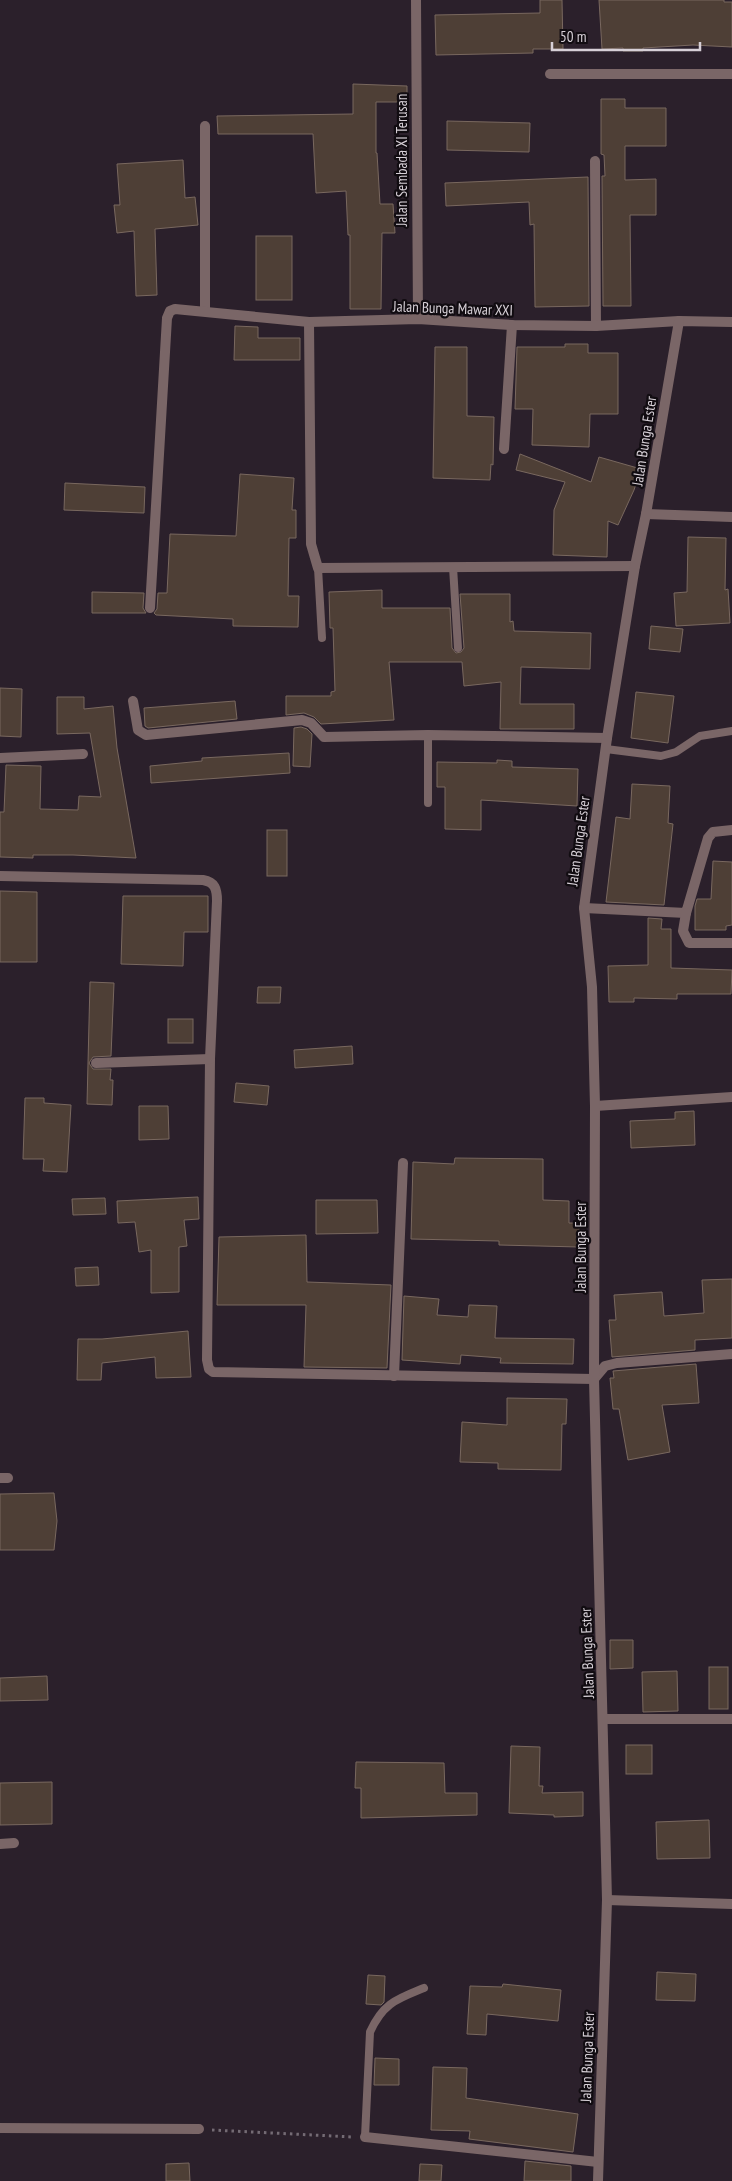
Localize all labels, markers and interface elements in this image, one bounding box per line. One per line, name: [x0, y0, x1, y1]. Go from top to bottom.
scale bar: [552, 20, 700, 52]
text: 50 m: [560, 27, 586, 46]
street label: Jalan Sembada XI Terusan: [392, 94, 411, 227]
street label: Jalan Bunga Mawar XXI: [392, 296, 513, 320]
street label: Jalan Bunga Ester: [627, 394, 661, 488]
street label: Jalan Bunga Ester: [562, 794, 594, 888]
street label: Jalan Bunga Ester: [571, 1201, 590, 1293]
street label: Jalan Bunga Ester: [576, 1607, 598, 1700]
street label: Jalan Bunga Ester: [576, 2011, 598, 2104]

